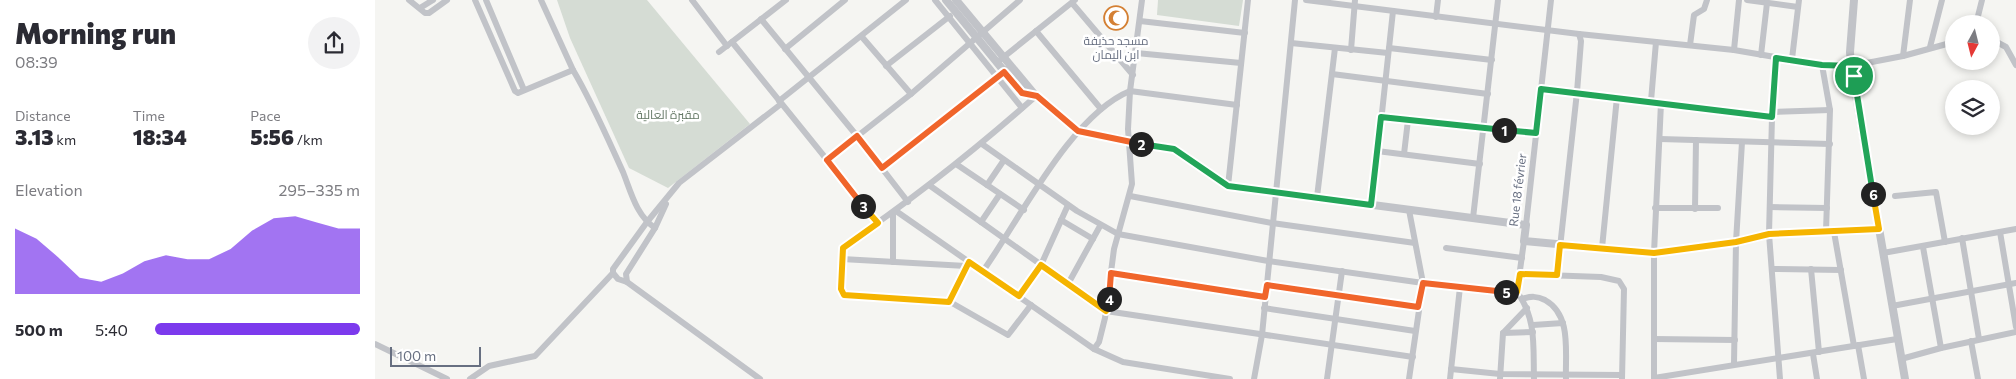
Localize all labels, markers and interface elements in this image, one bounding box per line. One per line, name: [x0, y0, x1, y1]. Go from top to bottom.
mosque icon: مسجد حذيفة ابن اليمان: [1103, 5, 1129, 31]
north arrow: [1945, 15, 2000, 70]
map controls: [1945, 15, 2000, 135]
text: Morning run: [15, 16, 176, 50]
button: share: [308, 17, 360, 69]
place label: مسجد حذيفة ابن اليمان: [1084, 33, 1148, 62]
text: 08:39: [15, 52, 58, 71]
pin: [1833, 55, 1875, 97]
icon: arrive: [1840, 62, 1868, 90]
button: layers: [1945, 80, 2000, 135]
text: Distance: [15, 107, 71, 124]
text: Time: [133, 107, 165, 124]
text: Pace: [250, 107, 281, 124]
park label: مقبرة العالية: [636, 107, 700, 122]
pin: 1: [1491, 118, 1517, 142]
text: 1: [1501, 122, 1508, 139]
text: 3.13: [15, 124, 54, 149]
text: 18:34: [133, 124, 187, 149]
text: 5:56: [250, 124, 294, 149]
text: km: [54, 131, 76, 148]
text: /km: [294, 131, 323, 148]
pin: 2: [1129, 132, 1153, 156]
text: 2: [1138, 136, 1145, 153]
street label: Rue 18 février: [1506, 152, 1528, 227]
text: Elevation: [15, 180, 83, 199]
text: 295–335 m: [278, 180, 360, 199]
pin: 6: [1861, 182, 1885, 206]
text: 6: [1869, 186, 1878, 203]
pin: 3: [851, 194, 875, 218]
text: 3: [859, 198, 868, 215]
pin: 5: [1493, 280, 1519, 304]
text: 5: [1502, 284, 1511, 301]
pin: 4: [1097, 286, 1121, 312]
text: 4: [1105, 291, 1114, 308]
text: 500 m: [15, 320, 63, 339]
text: 5:40: [95, 320, 128, 339]
scale bar: [390, 344, 481, 367]
text: 100 m: [397, 347, 436, 364]

